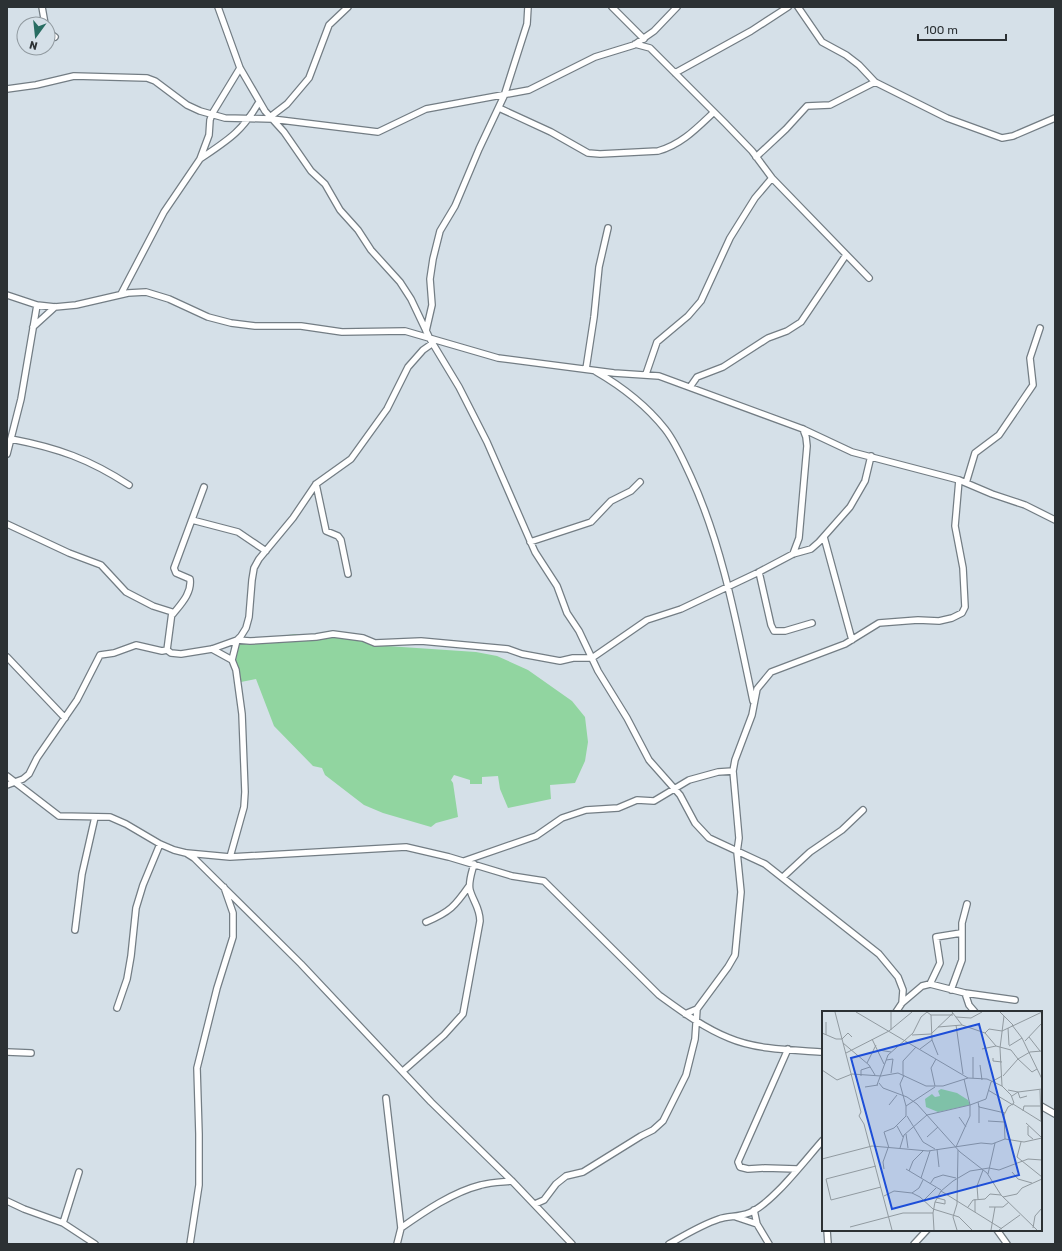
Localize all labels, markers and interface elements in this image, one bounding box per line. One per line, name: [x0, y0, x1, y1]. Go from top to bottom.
north arrow: [16, 16, 56, 56]
scale bar: [918, 16, 1006, 42]
text: 100 m: [924, 23, 958, 37]
text: N: [28, 38, 39, 52]
inset map: [822, 1011, 1042, 1231]

